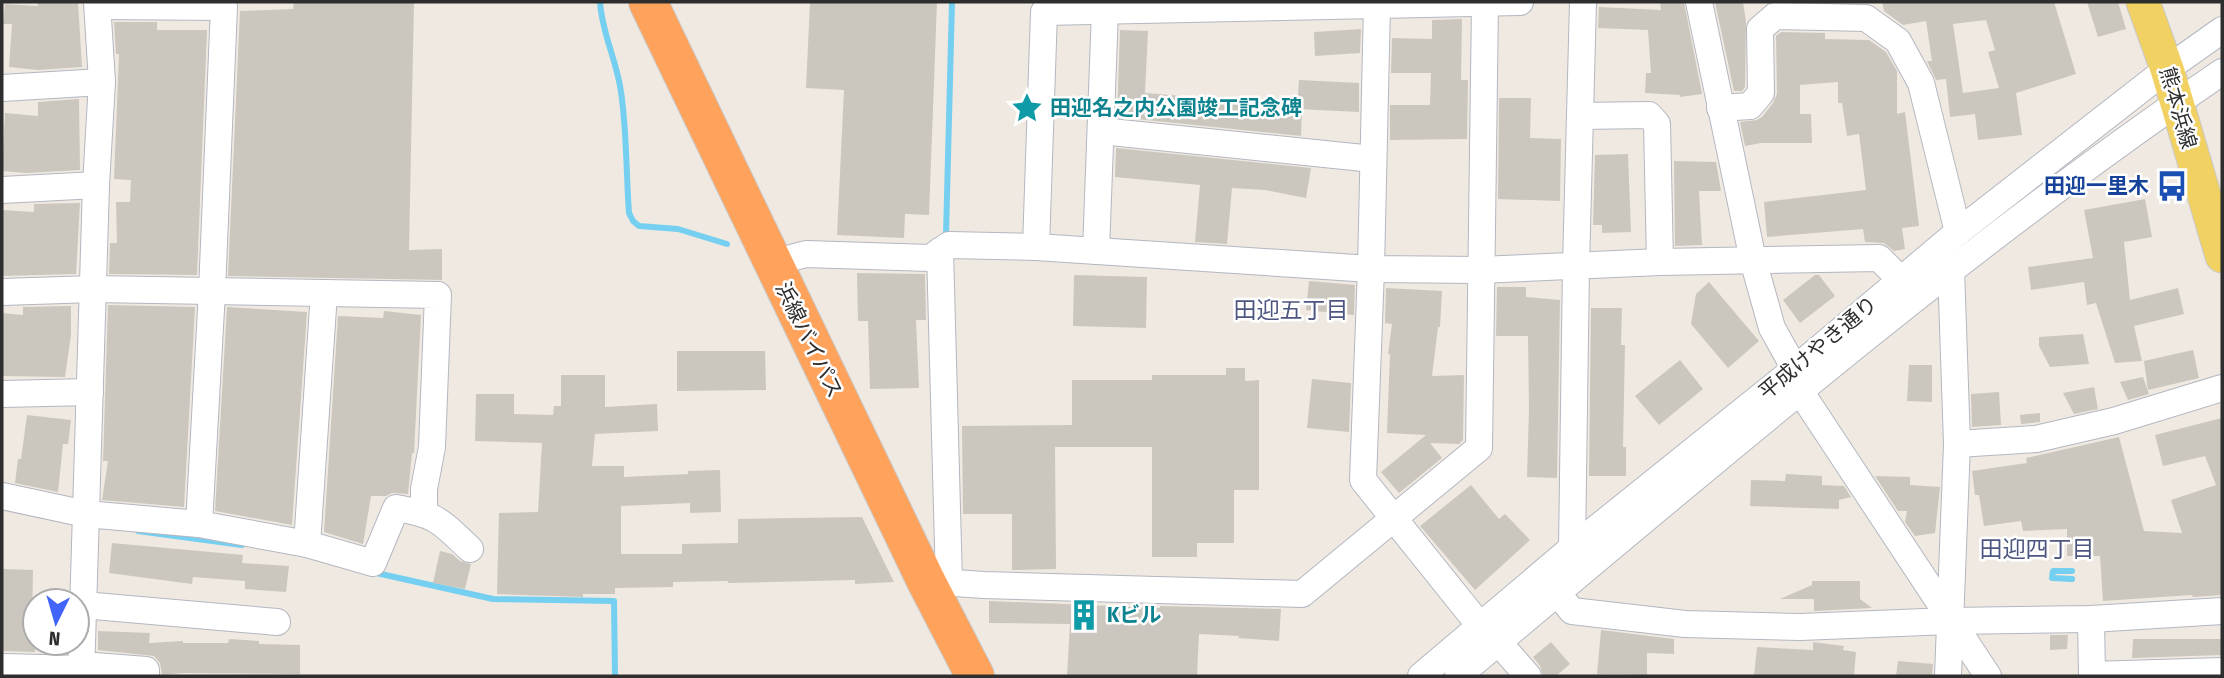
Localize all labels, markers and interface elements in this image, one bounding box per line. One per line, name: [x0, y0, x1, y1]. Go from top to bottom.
street label: 熊本浜線: [2154, 64, 2202, 152]
place icon: 田迎名之内公園竣工記念碑: [1010, 91, 1044, 125]
place label: 田迎名之内公園竣工記念碑: [1050, 95, 1302, 121]
bus stop icon: 田迎一里木: [2155, 169, 2189, 203]
place label: 田迎一里木: [2044, 173, 2149, 199]
street label: 浜線バイパス: [770, 278, 848, 402]
street label: 平成けやき通り: [1753, 291, 1883, 405]
district label: 田迎五丁目: [1234, 296, 1349, 324]
district label: 田迎四丁目: [1980, 535, 2095, 563]
north arrow: [21, 587, 91, 657]
building icon: Kビル: [1067, 598, 1101, 632]
place label: Kビル: [1107, 602, 1161, 628]
text: N: [48, 626, 61, 650]

